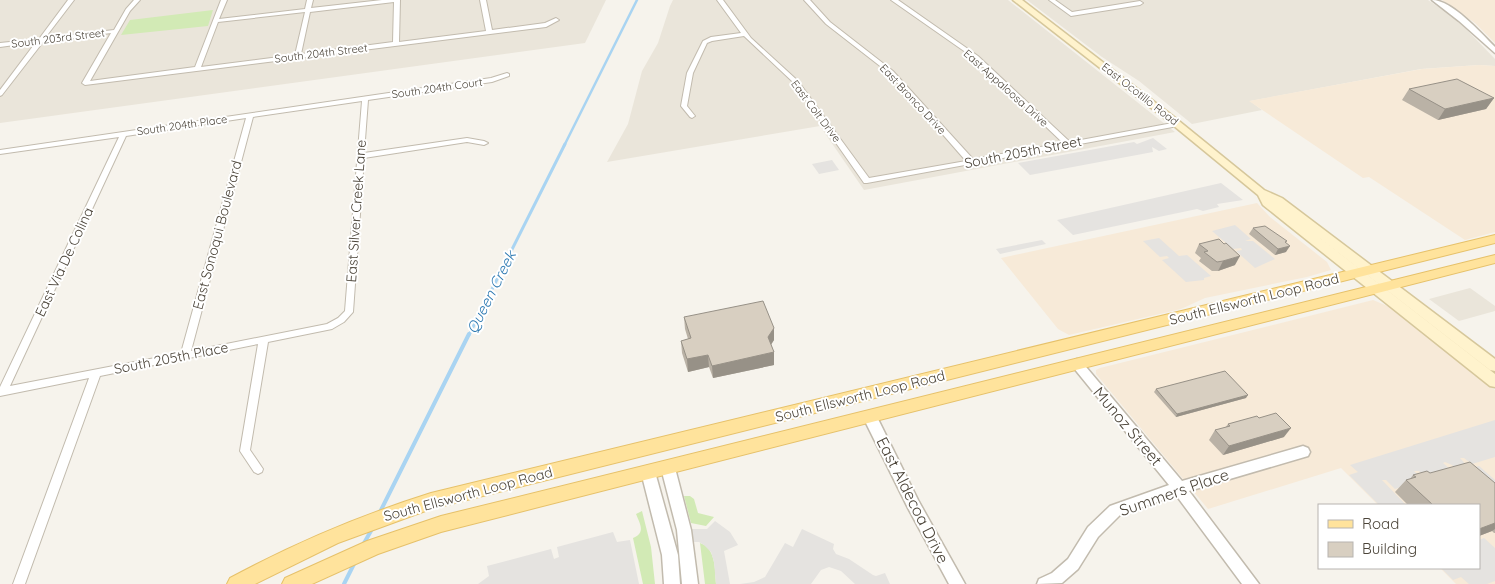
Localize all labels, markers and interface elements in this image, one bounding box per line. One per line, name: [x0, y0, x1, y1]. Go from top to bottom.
street label: South 203rd Street: [10, 25, 106, 51]
street label: South 204th Street: [274, 40, 369, 66]
street label: East Appaloosa Drive: [961, 46, 1051, 130]
street label: East Ocotillo Road: [1099, 60, 1181, 128]
street label: East Bronco Drive: [877, 61, 949, 137]
street label: South 204th Court: [391, 75, 484, 101]
street label: East Colt Drive: [788, 77, 844, 145]
street label: South 204th Place: [136, 112, 228, 138]
street label: South 205th Street: [963, 132, 1084, 172]
street label: East Silver Creek Lane: [342, 139, 370, 283]
street label: East Sonoqui Boulevard: [188, 158, 246, 312]
street label: East Via De Colina: [31, 205, 97, 319]
water label: Queen Creek: [462, 246, 521, 336]
street label: South Ellsworth Loop Road: [1167, 269, 1341, 329]
street label: South 205th Place: [112, 338, 230, 378]
street label: South Ellsworth Loop Road: [773, 366, 947, 426]
street label: Munoz Street: [1089, 382, 1167, 470]
street label: East Aldecoa Drive: [872, 433, 954, 567]
street label: South Ellsworth Loop Road: [382, 463, 554, 525]
street label: Summers Place: [1117, 464, 1231, 520]
legend: [1318, 504, 1480, 569]
text: Road: [1362, 514, 1399, 533]
text: Building: [1362, 539, 1417, 558]

